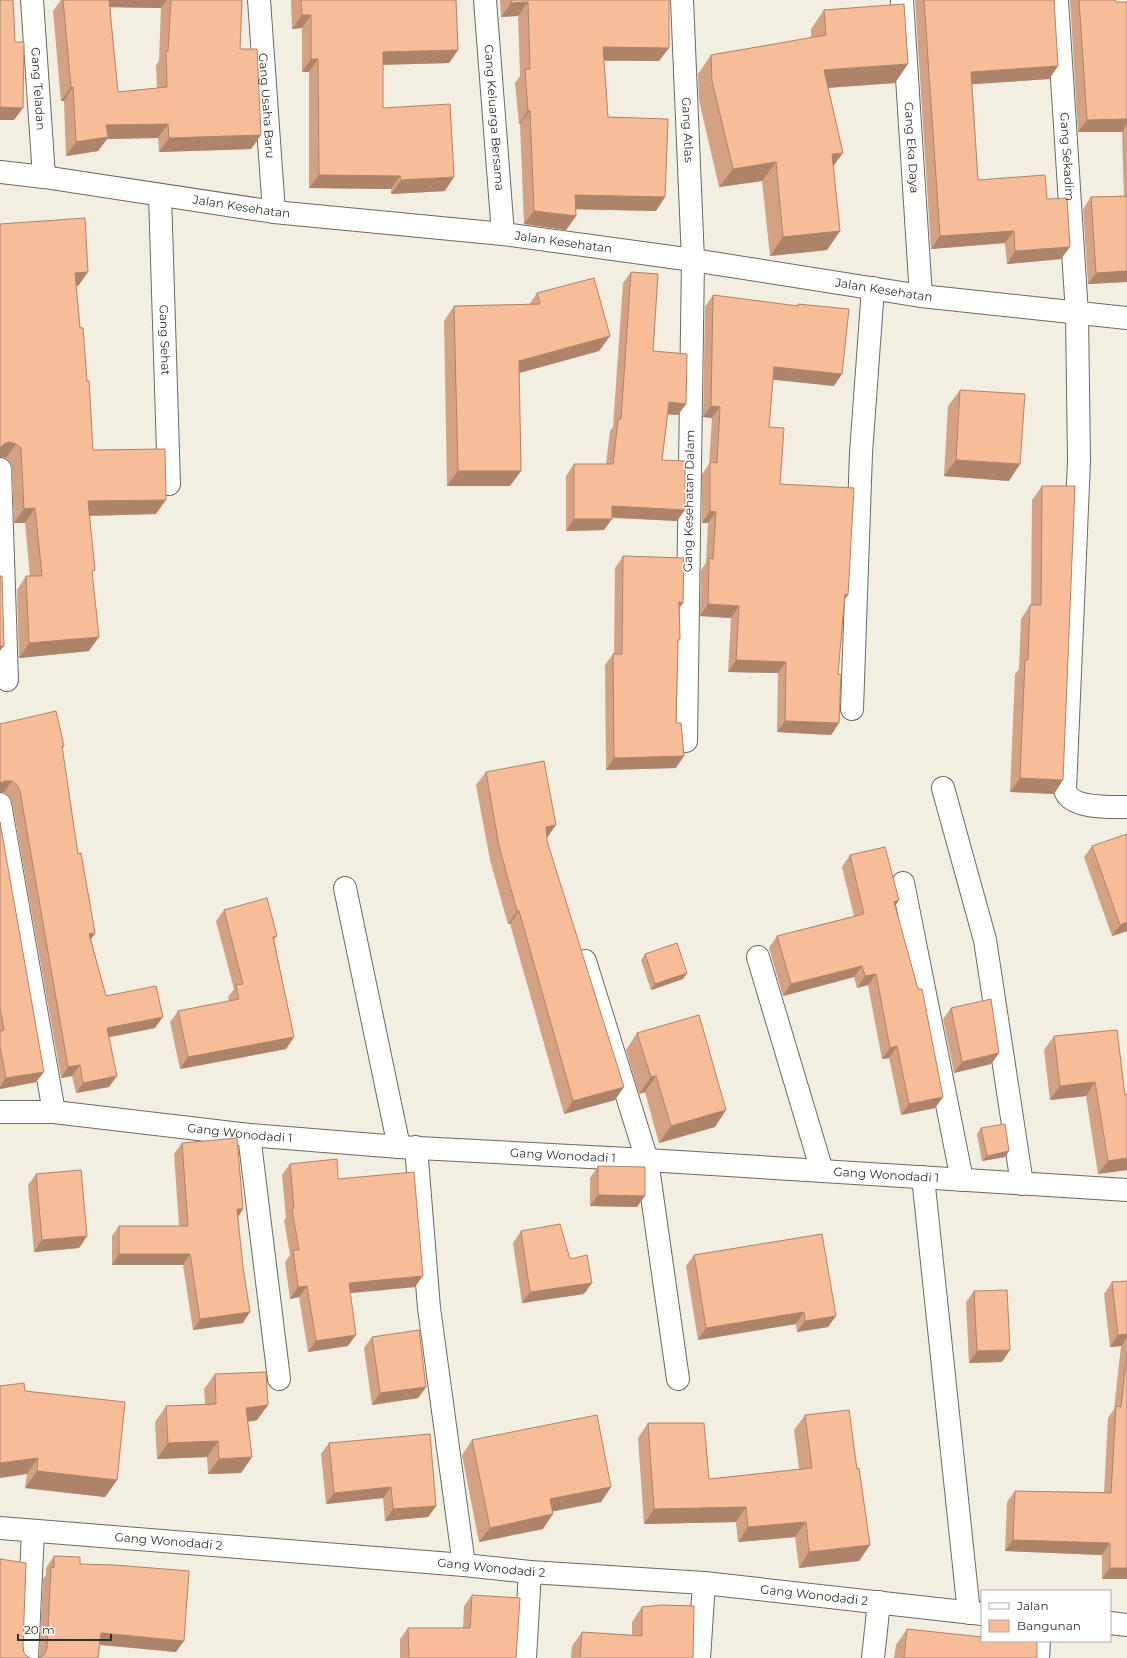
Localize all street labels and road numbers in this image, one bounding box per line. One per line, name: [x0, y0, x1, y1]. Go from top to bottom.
street label: Gang Keluarga Bersama: [481, 44, 508, 191]
street label: Gang Teladan: [28, 47, 49, 131]
street label: Gang Usaha Baru: [256, 52, 278, 159]
street label: Gang Atlas: [679, 97, 697, 163]
street label: Gang Eka Daya: [902, 102, 922, 194]
street label: Gang Sekadim: [1057, 112, 1078, 201]
street label: Jalan Kesehatan: [191, 192, 291, 221]
street label: Jalan Kesehatan: [513, 228, 613, 256]
street label: Jalan Kesehatan: [833, 274, 933, 304]
street label: Gang Sehat: [156, 304, 174, 376]
street label: Gang Kesehatan Dalam: [680, 430, 697, 572]
street label: Gang Wonodadi 1: [186, 1120, 293, 1145]
street label: Gang Wonodadi 1: [510, 1145, 616, 1165]
street label: Gang Wonodadi 1: [833, 1164, 940, 1185]
street label: Gang Wonodadi 2: [114, 1529, 223, 1553]
street label: Gang Wonodadi 2: [437, 1555, 546, 1580]
street label: Gang Wonodadi 2: [760, 1581, 869, 1608]

